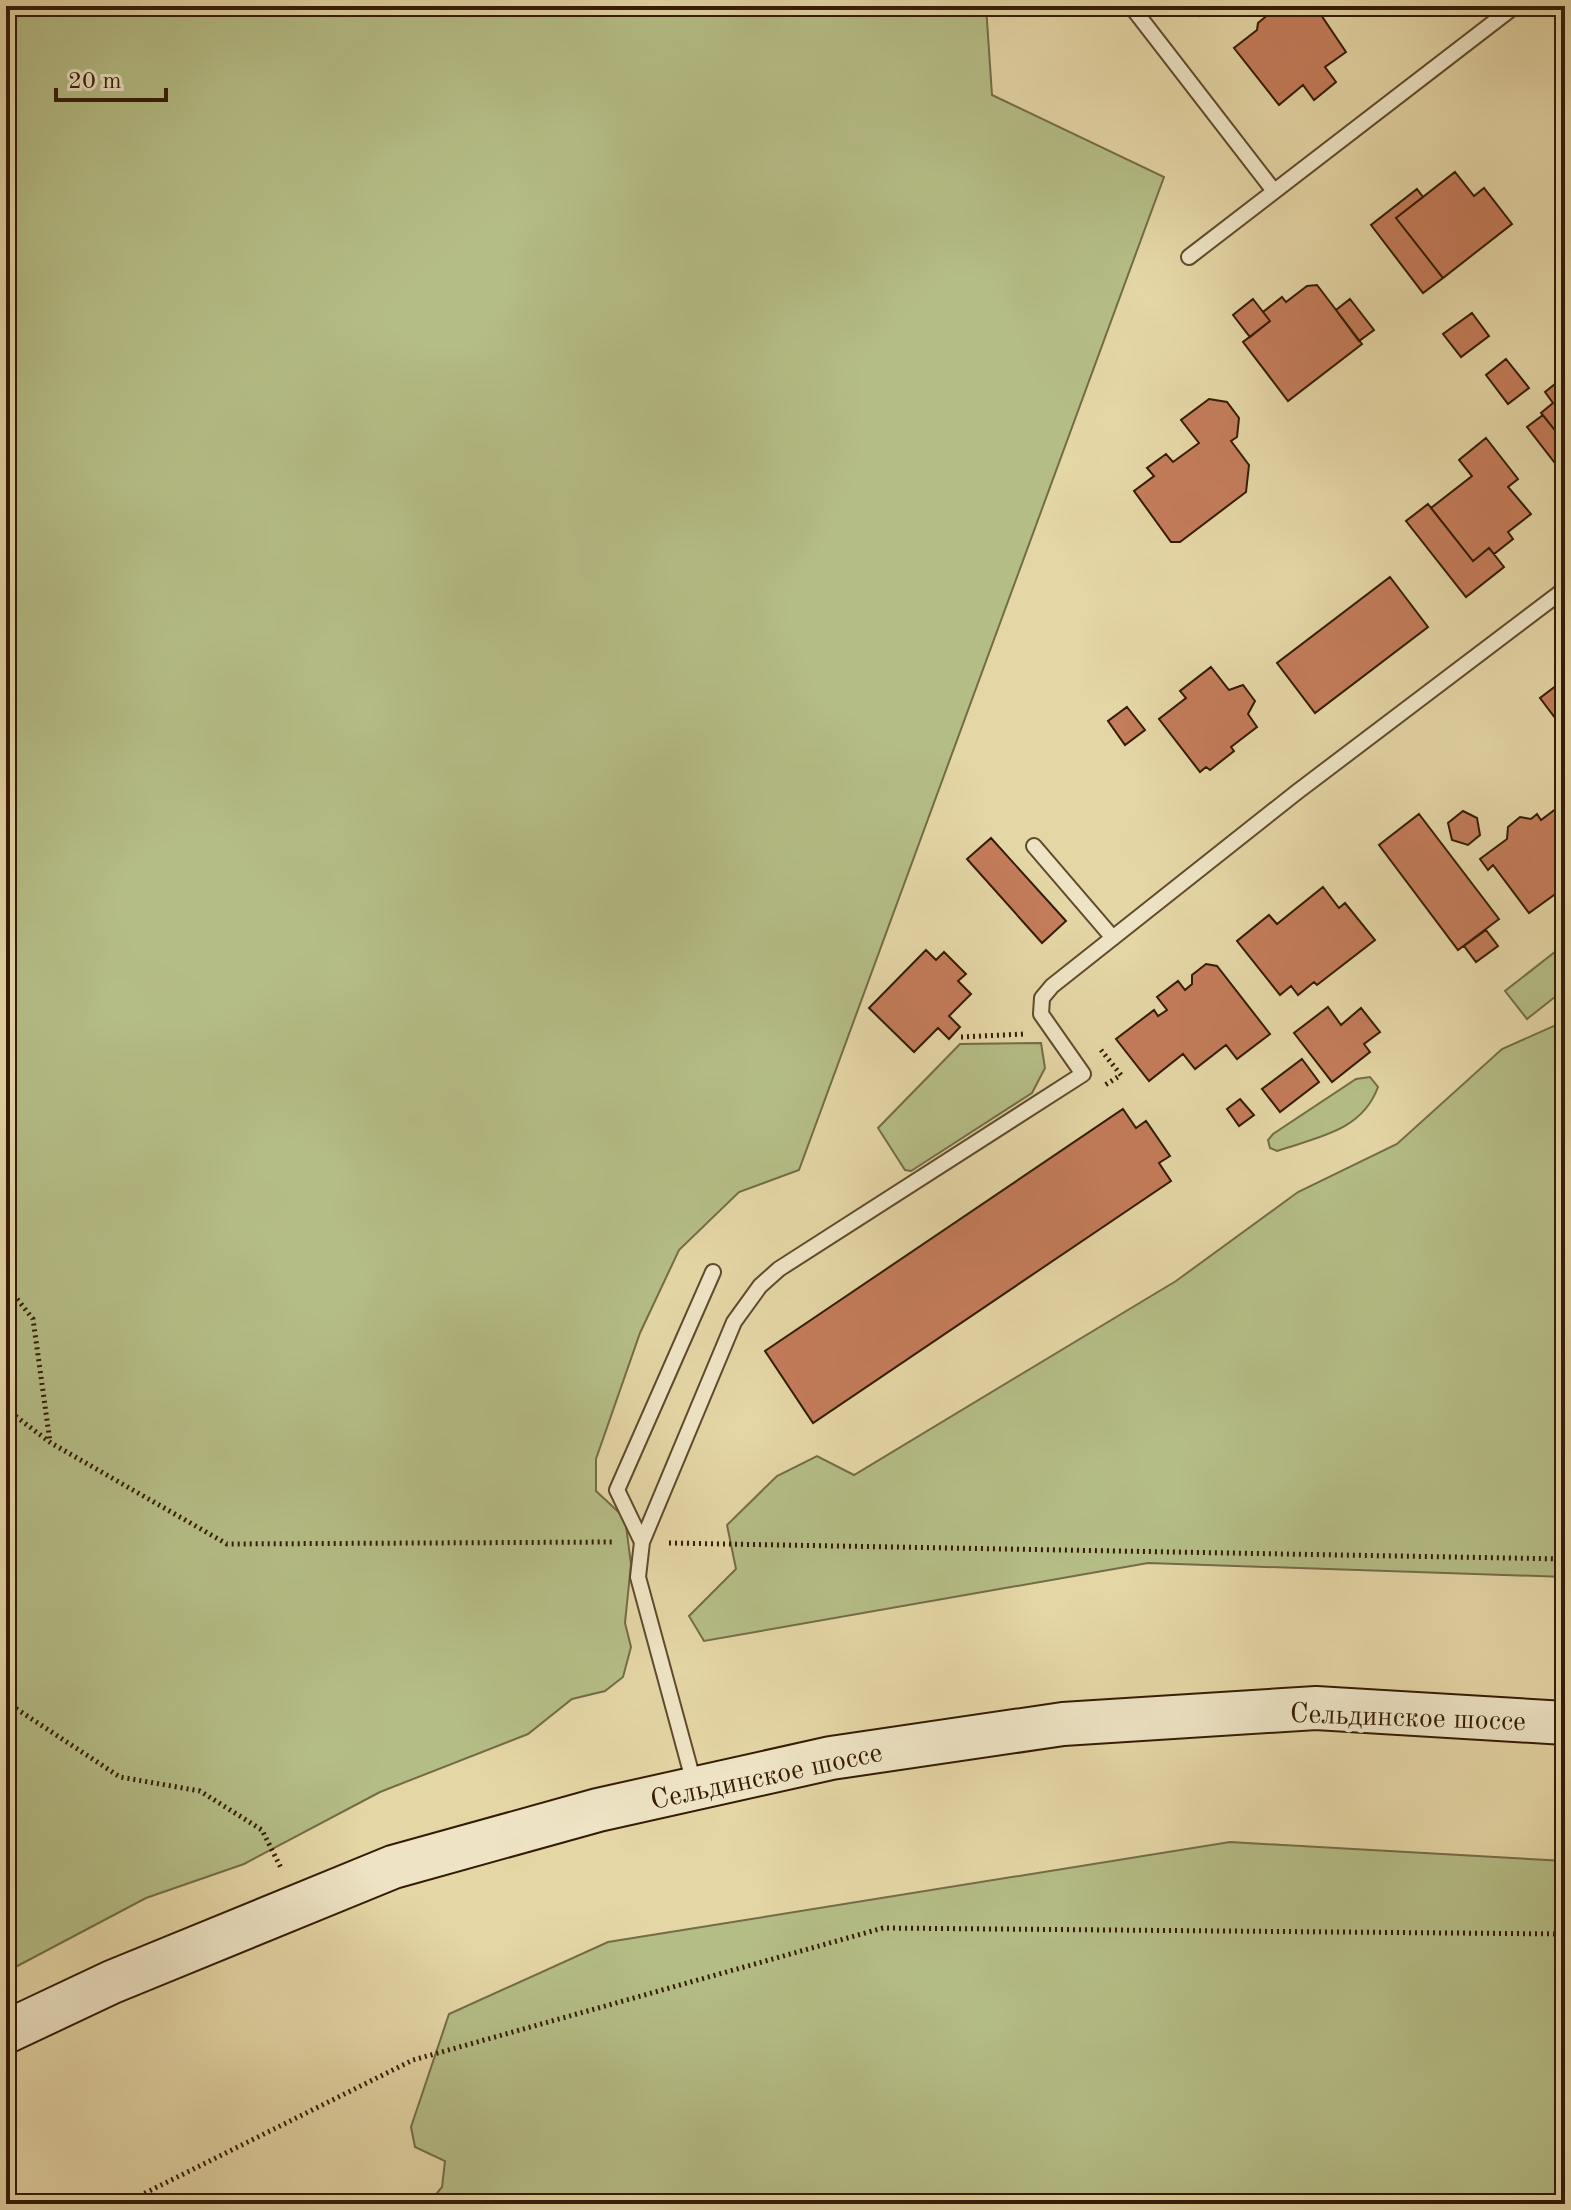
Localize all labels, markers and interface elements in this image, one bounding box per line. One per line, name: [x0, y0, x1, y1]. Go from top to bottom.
scale bar: [56, 52, 166, 102]
text: 20 m: [68, 70, 122, 94]
street label: Сельдинское шоссе: [1289, 1701, 1526, 1737]
street label: Сельдинское шоссе: [648, 1740, 885, 1816]

